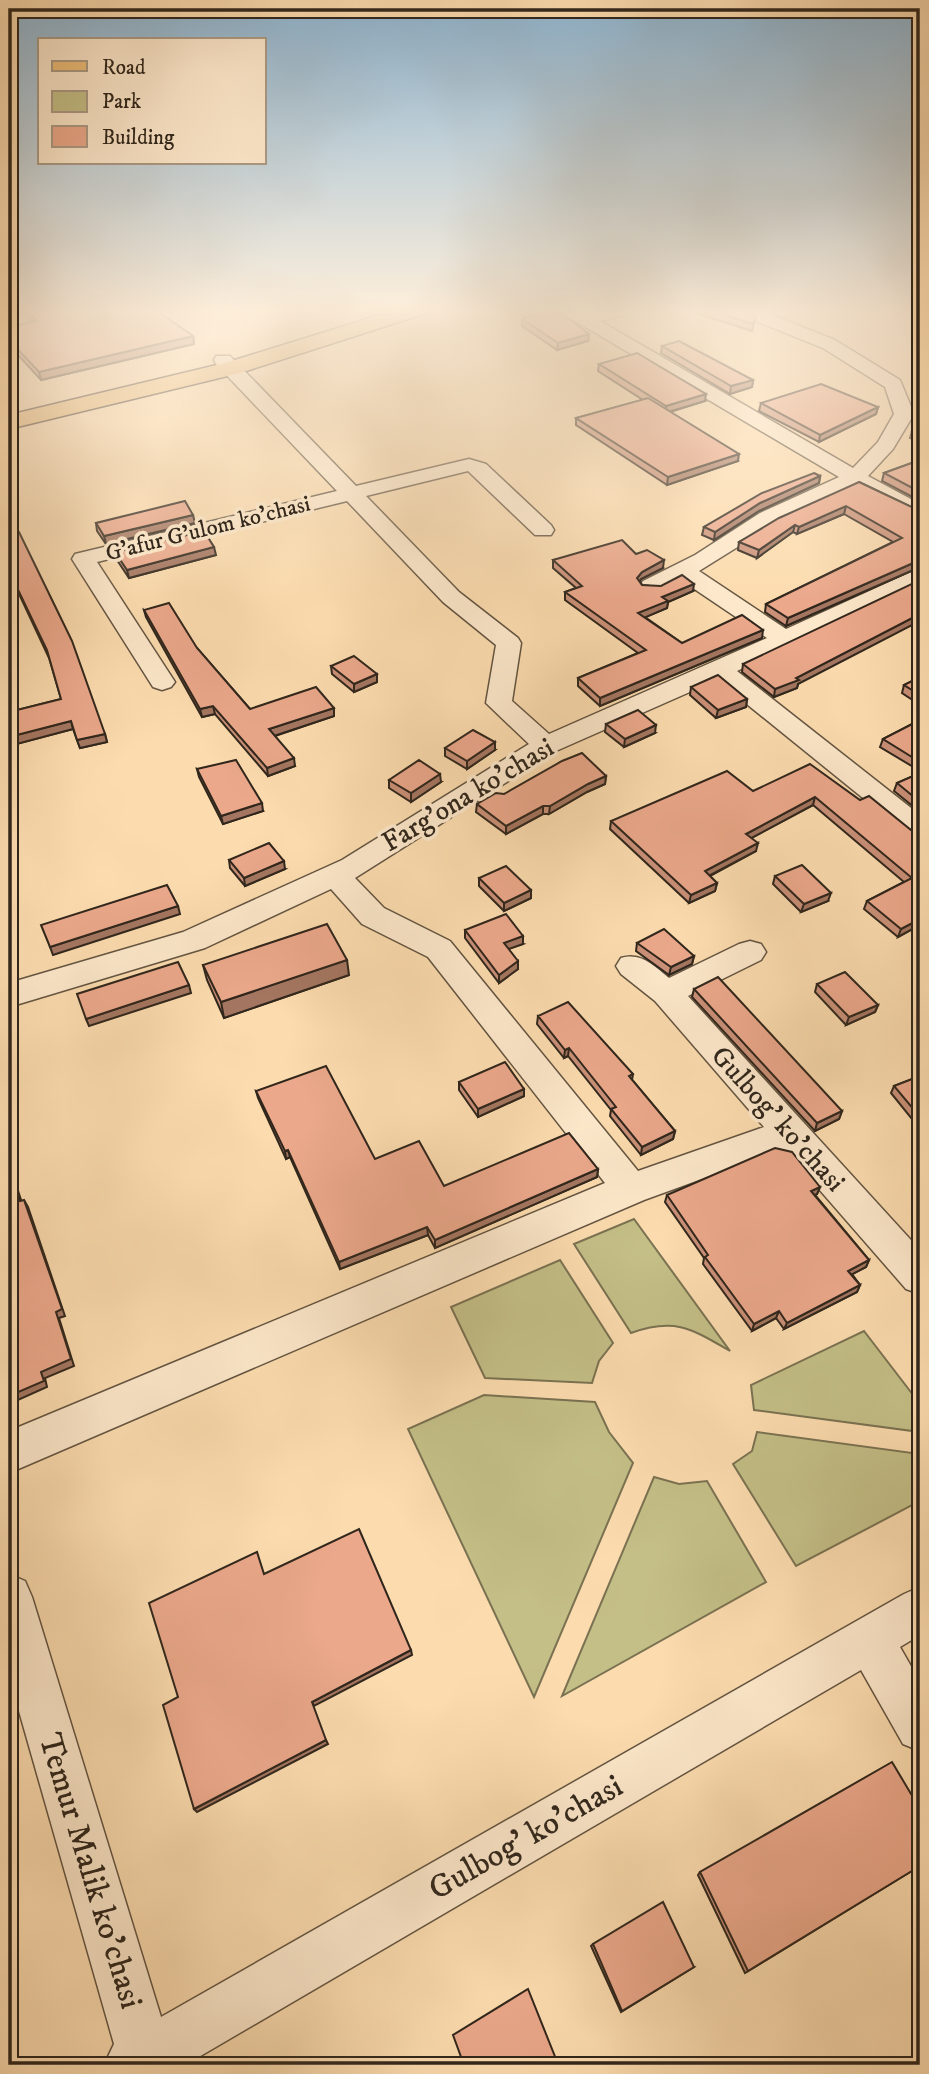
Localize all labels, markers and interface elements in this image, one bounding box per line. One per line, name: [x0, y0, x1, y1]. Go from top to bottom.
legend: [38, 38, 266, 164]
text: Road: [102, 55, 146, 81]
text: Park: [102, 89, 142, 115]
text: Building: [102, 125, 175, 151]
street label: G'afur G'ulom ko'chasi: [103, 490, 313, 568]
street label: Farg'ona ko'chasi: [376, 730, 560, 860]
street label: Gulbog' ko'chasi: [703, 1039, 853, 1199]
street label: Temur Malik ko'chasi: [29, 1728, 151, 2014]
street label: Gulbog' ko'chasi: [422, 1766, 630, 1910]

